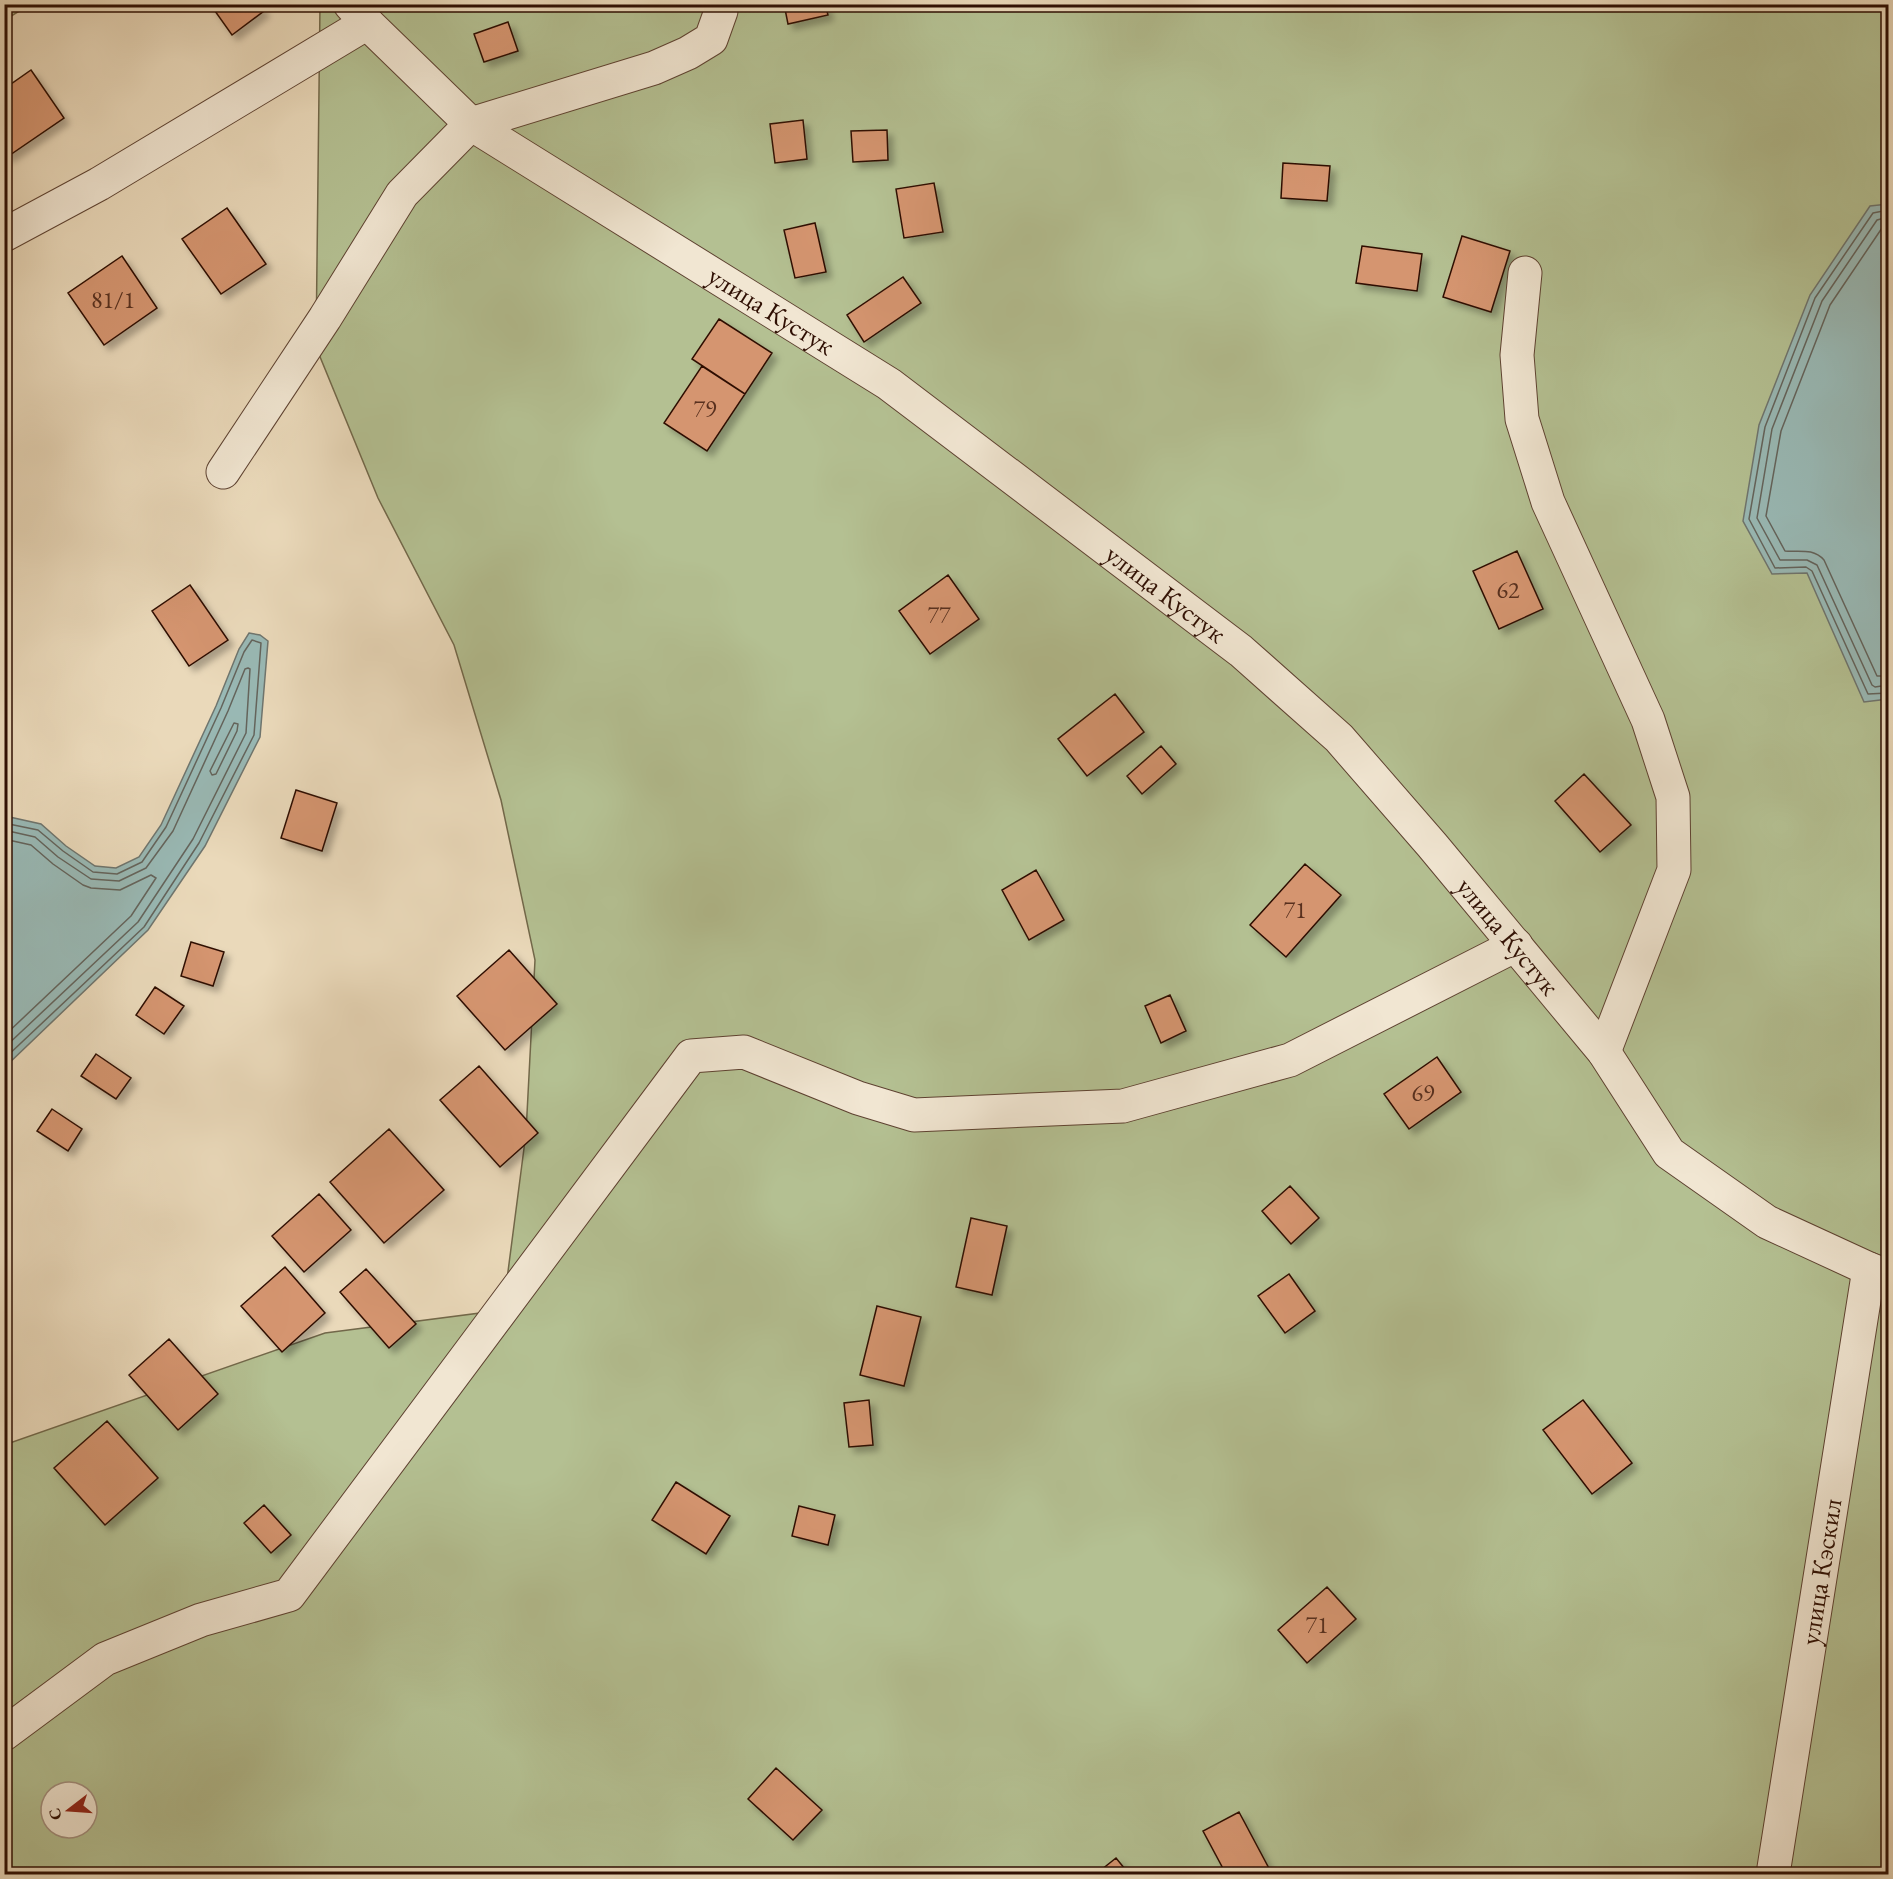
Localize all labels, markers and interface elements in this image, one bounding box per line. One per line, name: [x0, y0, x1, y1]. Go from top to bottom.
street label: улица Кустук: [701, 258, 842, 363]
house number: 81/1: [91, 284, 135, 315]
house number: 79: [693, 393, 717, 424]
street label: улица Кустук: [1098, 536, 1234, 651]
house number: 62: [1496, 574, 1520, 605]
house number: 77: [927, 599, 951, 630]
street label: улица Кустук: [1449, 870, 1568, 1002]
house number: 71: [1283, 894, 1307, 925]
house number: 69: [1411, 1077, 1435, 1108]
street label: улица Кэскил: [1792, 1496, 1849, 1648]
house number: 71: [1305, 1609, 1329, 1640]
north arrow: [39, 1780, 99, 1840]
text: С: [43, 1806, 67, 1823]

